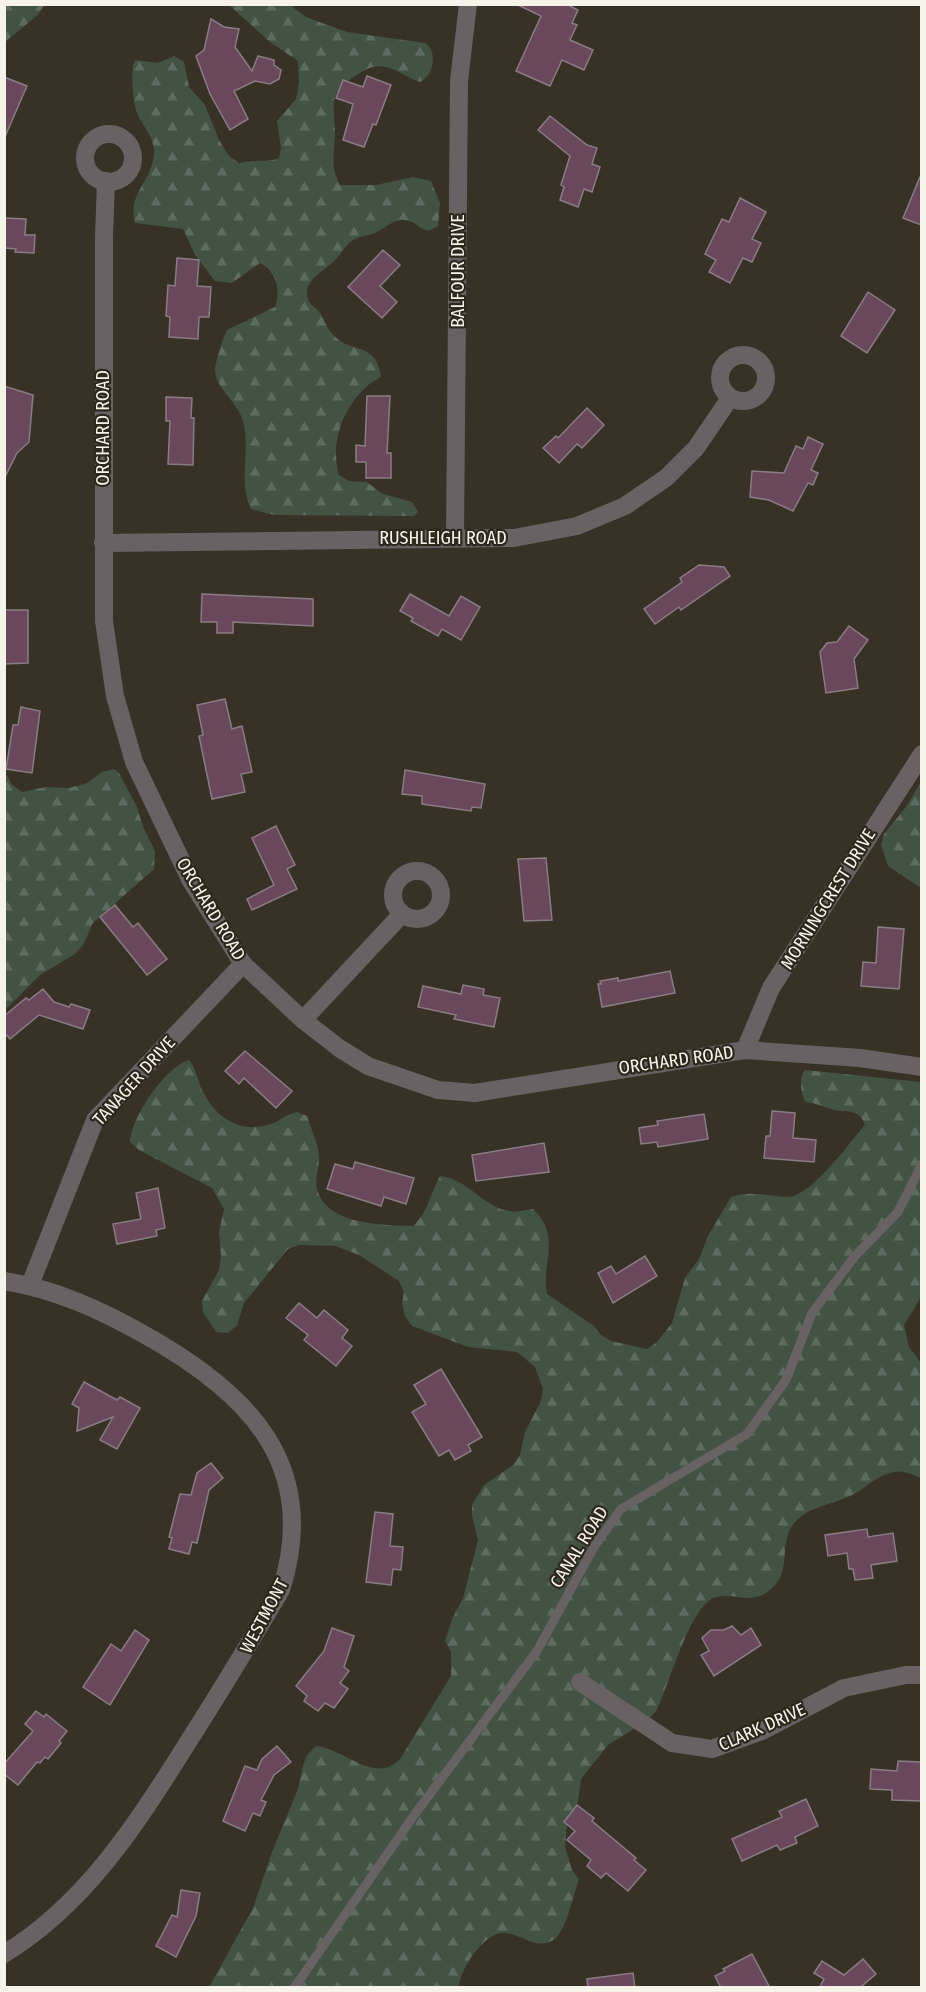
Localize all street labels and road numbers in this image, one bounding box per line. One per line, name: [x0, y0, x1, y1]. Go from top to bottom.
street label: BALFOUR DRIVE: [447, 214, 469, 328]
street label: ORCHARD ROAD: [92, 370, 114, 486]
street label: RUSHLEIGH ROAD: [379, 527, 507, 549]
street label: MORNINGCREST DRIVE: [776, 825, 880, 973]
street label: ORCHARD ROAD: [172, 854, 250, 964]
street label: TANAGER DRIVE: [88, 1032, 180, 1130]
street label: ORCHARD ROAD: [617, 1041, 735, 1079]
street label: CANAL ROAD: [545, 1502, 613, 1592]
street label: WESTMONT: [235, 1574, 293, 1657]
street label: CLARK DRIVE: [715, 1698, 809, 1756]

